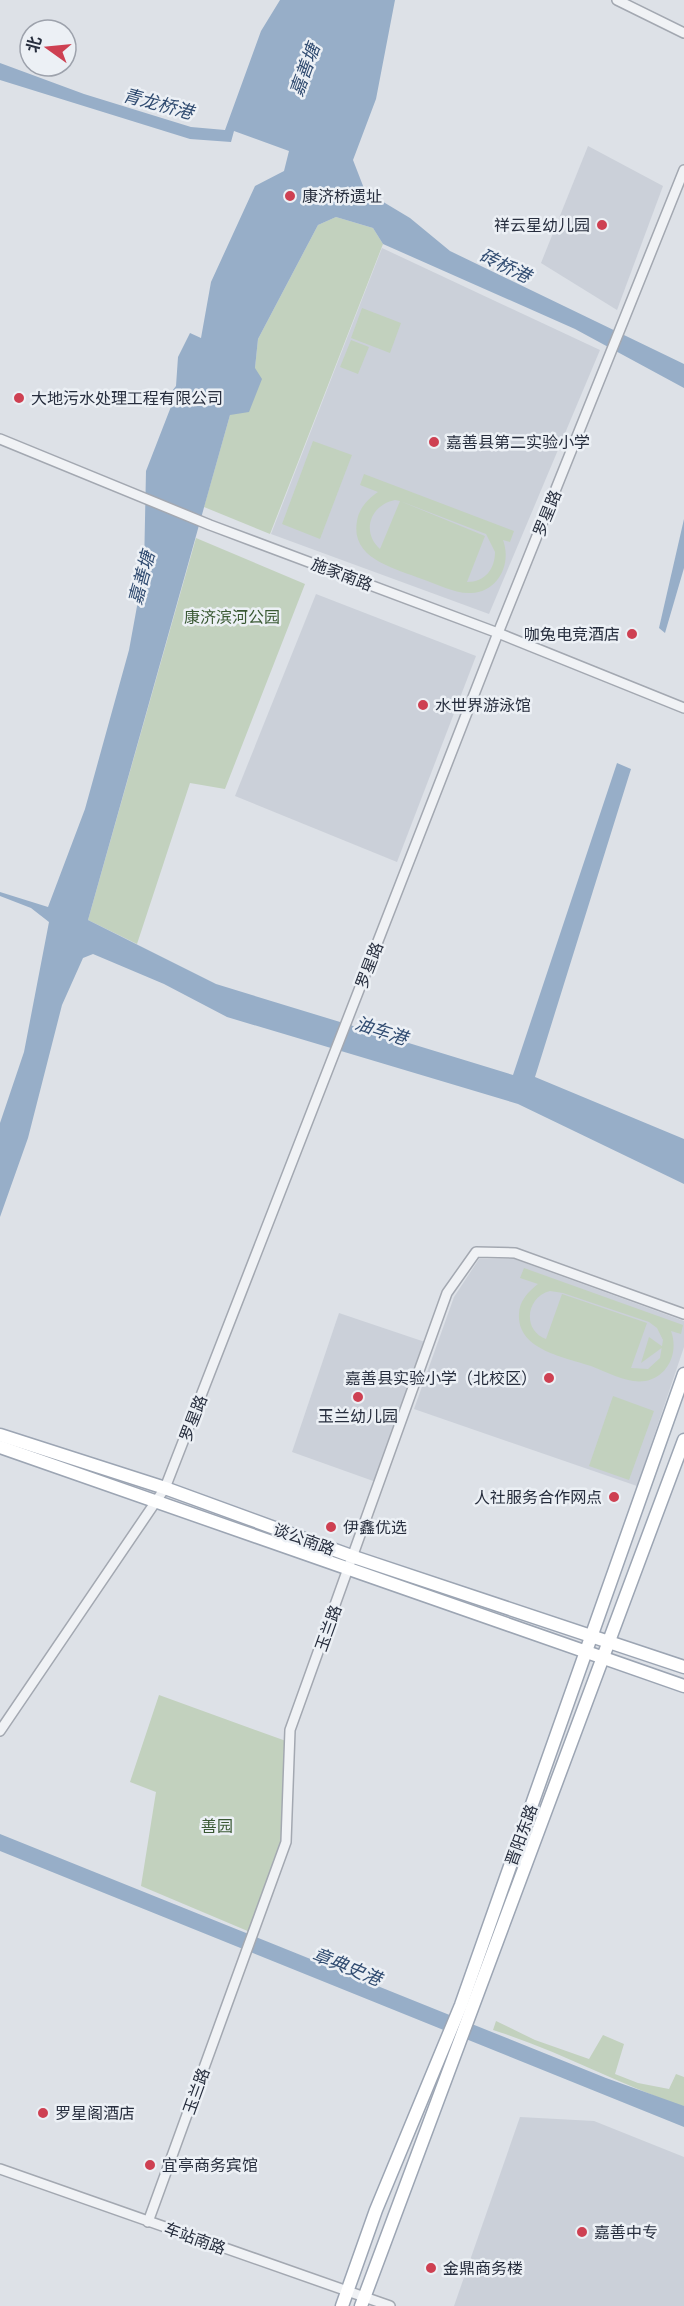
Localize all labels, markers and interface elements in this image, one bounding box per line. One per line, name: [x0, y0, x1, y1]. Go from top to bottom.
north arrow: [18, 18, 78, 78]
text: 北: [22, 34, 45, 54]
water label: 嘉善塘: [284, 38, 325, 99]
water label: 青龙桥港: [121, 83, 199, 124]
place label: 康济桥遗址: [302, 186, 382, 206]
marker: 康济桥遗址: [283, 189, 297, 203]
place label: 祥云星幼儿园: [494, 215, 590, 235]
marker: 祥云星幼儿园: [595, 218, 609, 232]
water label: 砖桥港: [476, 243, 537, 288]
place label: 大地污水处理工程有限公司: [31, 388, 223, 408]
marker: 大地污水处理工程有限公司: [12, 391, 26, 405]
place label: 嘉善县第二实验小学: [446, 432, 590, 452]
marker: 嘉善县第二实验小学: [427, 435, 441, 449]
street label: 罗星路: [529, 487, 565, 539]
water label: 嘉善塘: [123, 546, 159, 607]
street label: 施家南路: [309, 553, 375, 595]
park label: 康济滨河公园: [184, 607, 280, 627]
place label: 咖兔电竞酒店: [524, 624, 620, 644]
marker: 咖兔电竞酒店: [625, 627, 639, 641]
place label: 水世界游泳馆: [435, 695, 531, 715]
marker: 水世界游泳馆: [416, 698, 430, 712]
street label: 罗星路: [351, 939, 387, 991]
water label: 油车港: [352, 1011, 413, 1050]
place label: 嘉善县实验小学（北校区）: [345, 1368, 537, 1388]
marker: 嘉善县实验小学（北校区）: [542, 1371, 556, 1385]
marker: 玉兰幼儿园: [351, 1390, 365, 1404]
street label: 罗星路: [175, 1392, 211, 1444]
place label: 玉兰幼儿园: [318, 1406, 398, 1426]
place label: 人社服务合作网点: [474, 1487, 602, 1507]
marker: 人社服务合作网点: [607, 1490, 621, 1504]
place label: 伊鑫优选: [343, 1517, 407, 1537]
street label: 谈公南路: [271, 1519, 337, 1559]
marker: 伊鑫优选: [324, 1520, 338, 1534]
street label: 玉兰路: [310, 1602, 346, 1654]
street label: 晋阳东路: [501, 1802, 541, 1868]
park label: 善园: [201, 1816, 233, 1836]
water label: 章典史港: [310, 1942, 388, 1991]
street label: 玉兰路: [178, 2065, 214, 2117]
place label: 罗星阁酒店: [55, 2103, 135, 2123]
marker: 罗星阁酒店: [36, 2106, 50, 2120]
place label: 宜亭商务宾馆: [162, 2155, 258, 2175]
marker: 宜亭商务宾馆: [143, 2158, 157, 2172]
street label: 车站南路: [162, 2218, 228, 2258]
place label: 嘉善中专: [594, 2222, 658, 2242]
marker: 嘉善中专: [575, 2225, 589, 2239]
place label: 金鼎商务楼: [443, 2258, 523, 2278]
marker: 金鼎商务楼: [424, 2261, 438, 2275]

